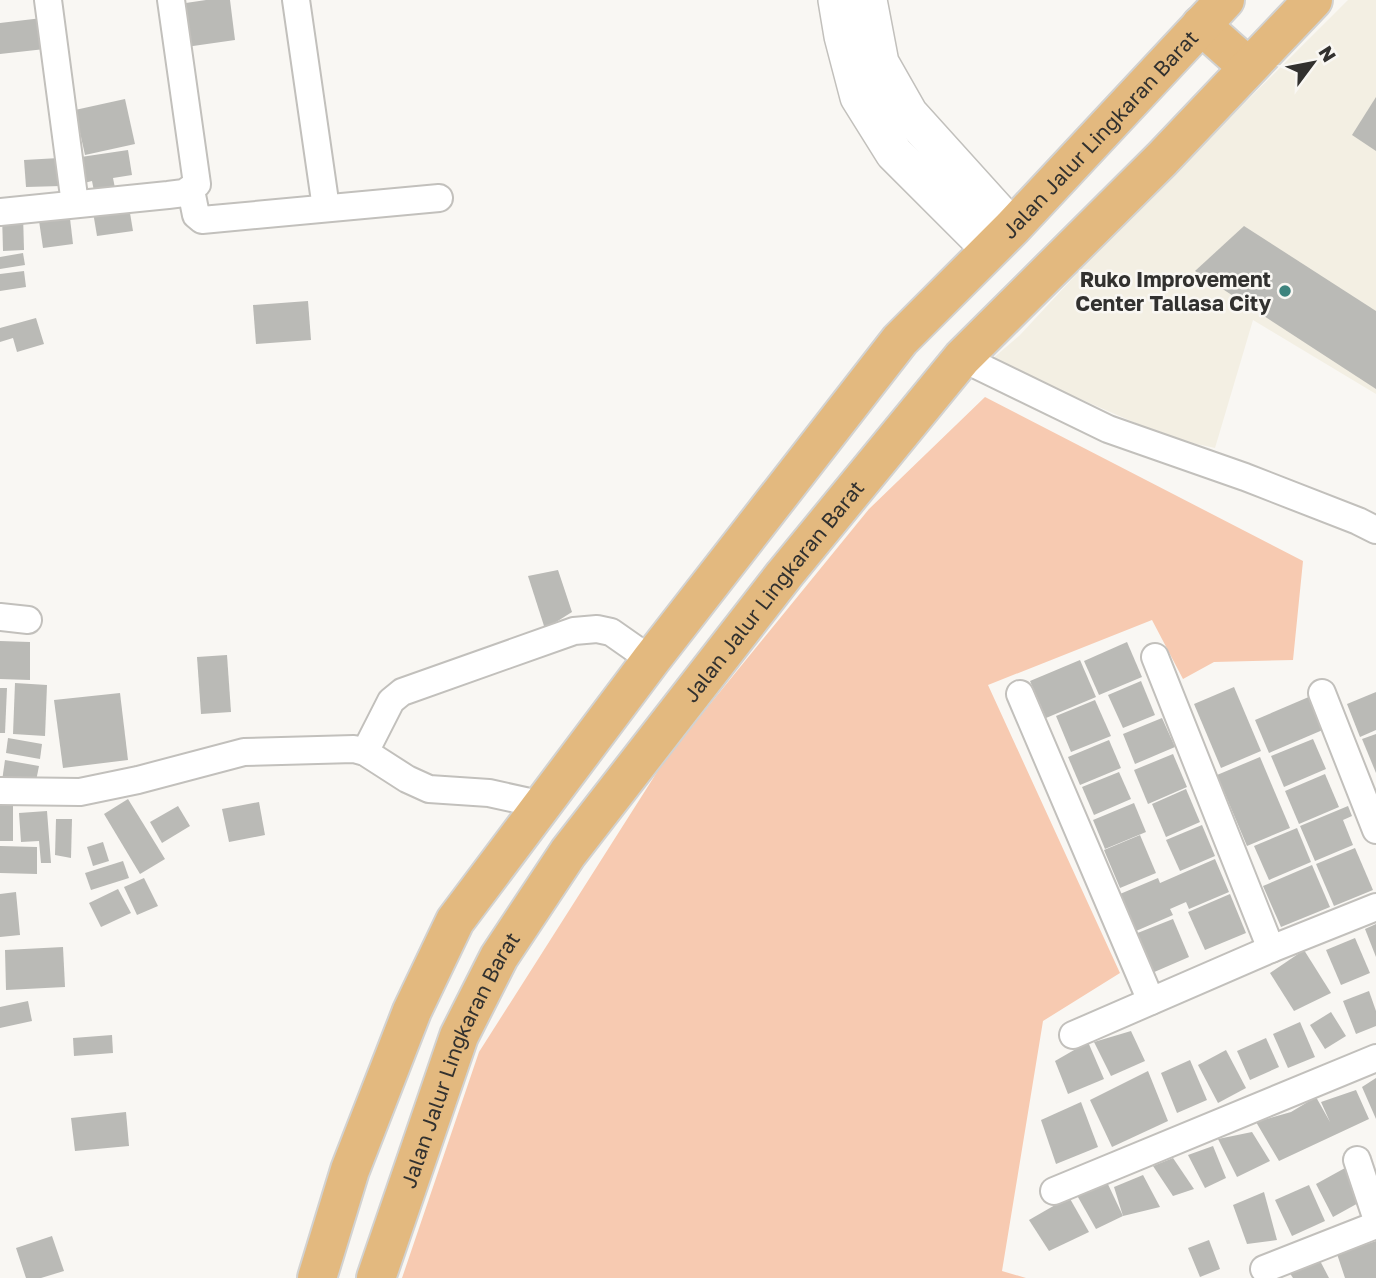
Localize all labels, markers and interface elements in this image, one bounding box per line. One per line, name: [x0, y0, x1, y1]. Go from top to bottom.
street label: Jalan Jalur Lingkaran Barat: [996, 25, 1203, 244]
north arrow: [1278, 28, 1348, 98]
text: N: [1314, 42, 1341, 66]
place label: Ruko Improvement Center Tallasa City: [1075, 266, 1271, 316]
marker: Ruko Improvement Center Tallasa City: [1277, 283, 1293, 299]
street label: Jalan Jalur Lingkaran Barat: [677, 475, 869, 707]
street label: Jalan Jalur Lingkaran Barat: [395, 927, 525, 1191]

